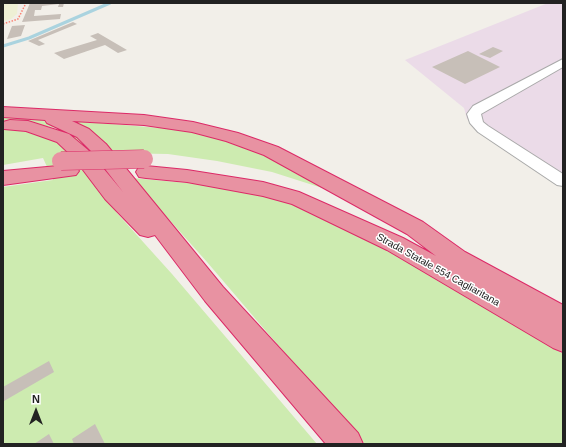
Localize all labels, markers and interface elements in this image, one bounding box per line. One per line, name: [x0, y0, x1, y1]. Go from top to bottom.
street label: Strada Statale 554 Cagliaritana: [374, 231, 502, 309]
north arrow: [16, 391, 56, 431]
text: N: [32, 393, 40, 405]

